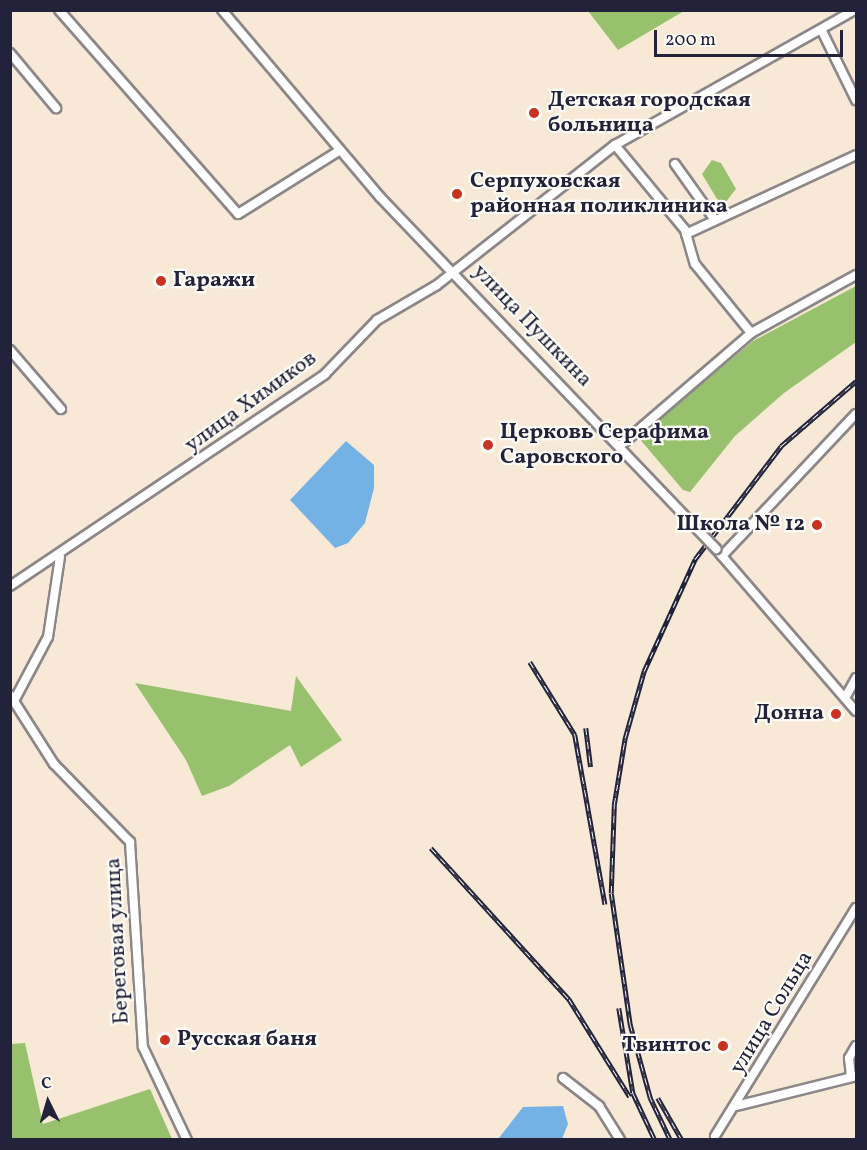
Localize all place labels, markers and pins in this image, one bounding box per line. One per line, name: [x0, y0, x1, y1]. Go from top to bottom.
place label: Детская городская больница: [548, 87, 751, 138]
marker: Детская городская больница: [525, 104, 543, 122]
place label: Серпуховская районная поликлиника: [470, 168, 728, 220]
marker: Серпуховская районная поликлиника: [448, 185, 466, 203]
place label: Гаражи: [173, 268, 255, 294]
marker: Гаражи: [154, 274, 168, 288]
place label: Церковь Серафима Саровского: [500, 419, 709, 470]
marker: Церковь Серафима Саровского: [481, 438, 495, 452]
place label: Школа № 12: [677, 512, 805, 538]
marker: Школа № 12: [810, 518, 824, 532]
place label: Донна: [754, 701, 824, 727]
marker: Донна: [829, 707, 843, 721]
place label: Русская баня: [177, 1027, 317, 1053]
marker: Русская баня: [158, 1033, 172, 1047]
place label: Твинтос: [622, 1033, 711, 1059]
marker: Твинтос: [716, 1039, 730, 1053]

